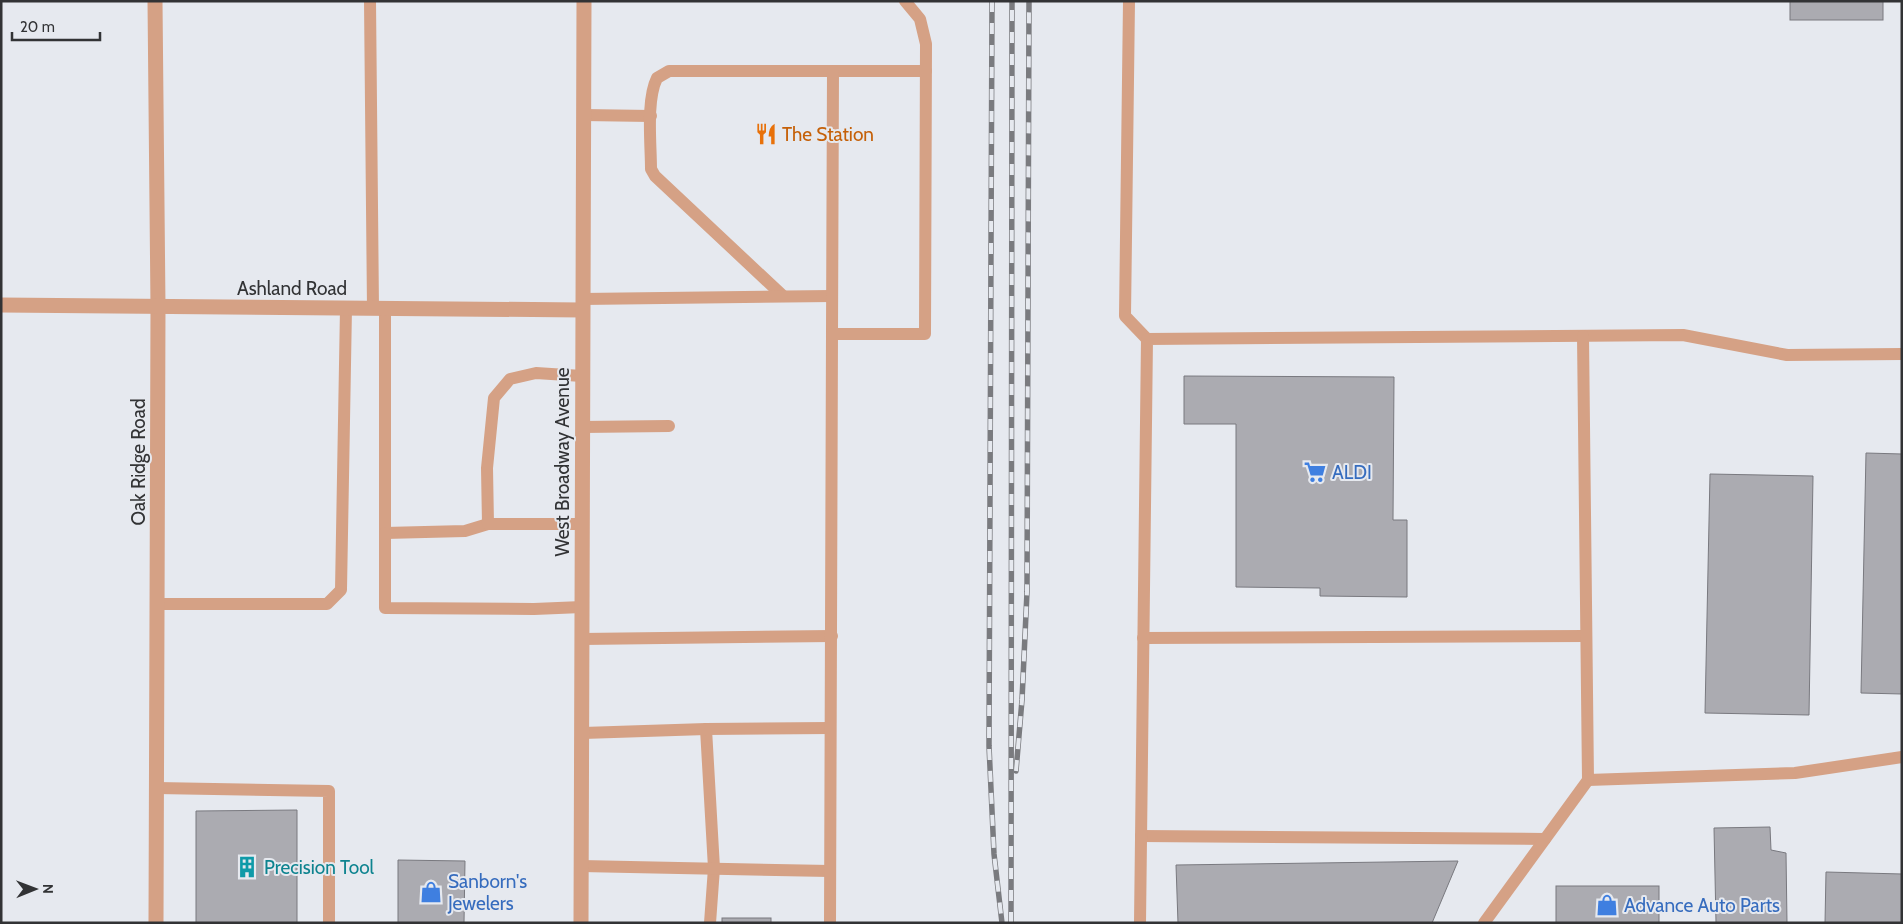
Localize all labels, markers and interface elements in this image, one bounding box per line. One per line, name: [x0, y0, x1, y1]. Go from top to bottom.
scale bar: [12, 10, 100, 42]
text: 20 m: [20, 18, 55, 36]
restaurant icon: The Station: [753, 121, 779, 147]
place label: The Station: [782, 123, 874, 146]
street label: Ashland Road: [237, 277, 347, 300]
street label: West Broadway Avenue: [551, 367, 574, 557]
street label: Oak Ridge Road: [127, 399, 150, 525]
supermarket icon: ALDI: [1302, 459, 1328, 485]
place label: ALDI: [1332, 461, 1372, 484]
building icon: Precision Tool: [234, 854, 260, 880]
place label: Precision Tool: [264, 856, 375, 879]
north arrow: [10, 864, 60, 914]
place label: Sanborn's Jewelers: [447, 870, 527, 915]
shop icon: Sanborn's Jewelers: [418, 879, 444, 905]
text: N: [39, 884, 57, 894]
shop icon: Advance Auto Parts: [1594, 892, 1620, 918]
place label: Advance Auto Parts: [1624, 894, 1780, 917]

